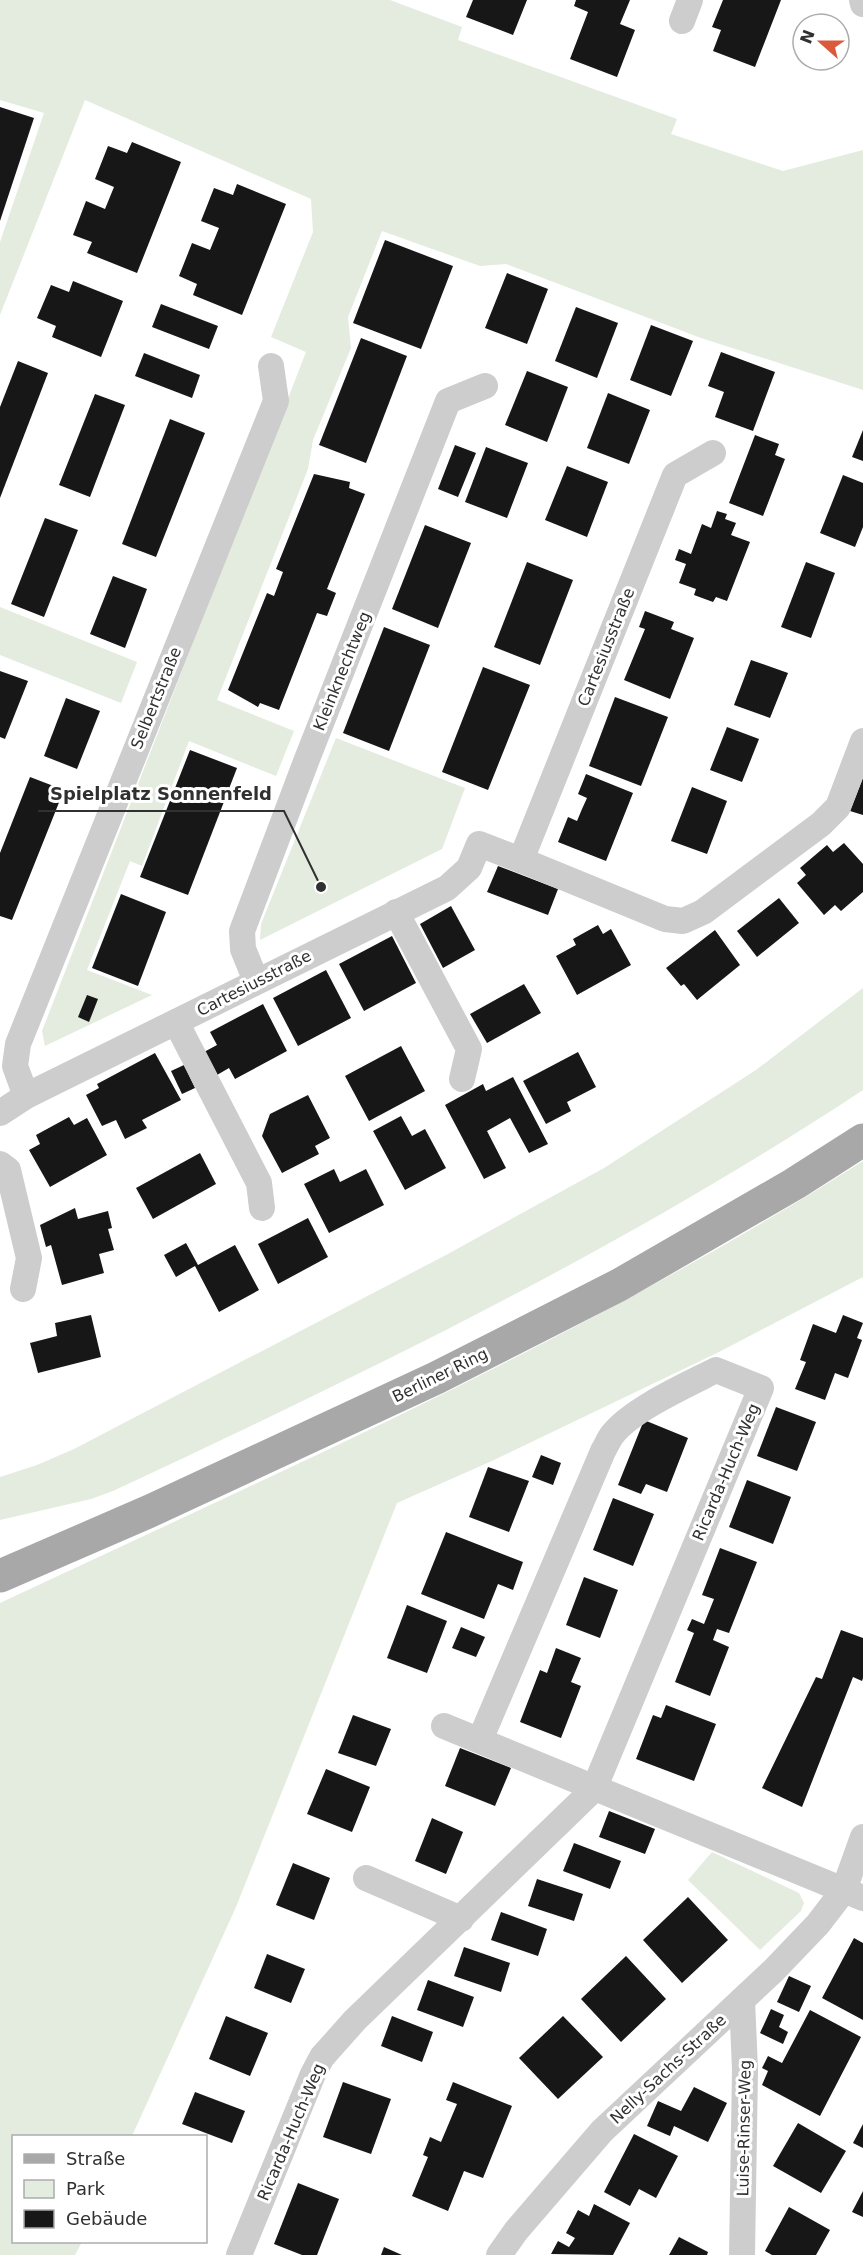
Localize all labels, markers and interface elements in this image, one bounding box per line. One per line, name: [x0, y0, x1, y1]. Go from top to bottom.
north arrow: [791, 12, 851, 72]
text: N: [796, 27, 819, 46]
street label: Cartesiusstraße: [574, 585, 638, 709]
street label: Kleinknechtweg: [309, 609, 375, 733]
street label: Selbertstraße: [127, 644, 185, 752]
callout: Spielplatz Sonnenfeld: [38, 775, 284, 811]
text: Spielplatz Sonnenfeld: [50, 783, 272, 804]
street label: Cartesiusstraße: [194, 946, 314, 1020]
street label: Berliner Ring: [389, 1344, 491, 1406]
street label: Ricarda-Huch-Weg: [688, 1400, 764, 1544]
street label: Nelly-Sachs-Straße: [606, 2010, 730, 2128]
street label: Ricarda-Huch-Weg: [253, 2060, 329, 2204]
street label: Luise-Rinser-Weg: [733, 2060, 755, 2196]
legend: [12, 2135, 207, 2243]
text: Straße: [66, 2148, 125, 2169]
text: Park: [66, 2178, 105, 2199]
text: Gebäude: [66, 2208, 147, 2229]

